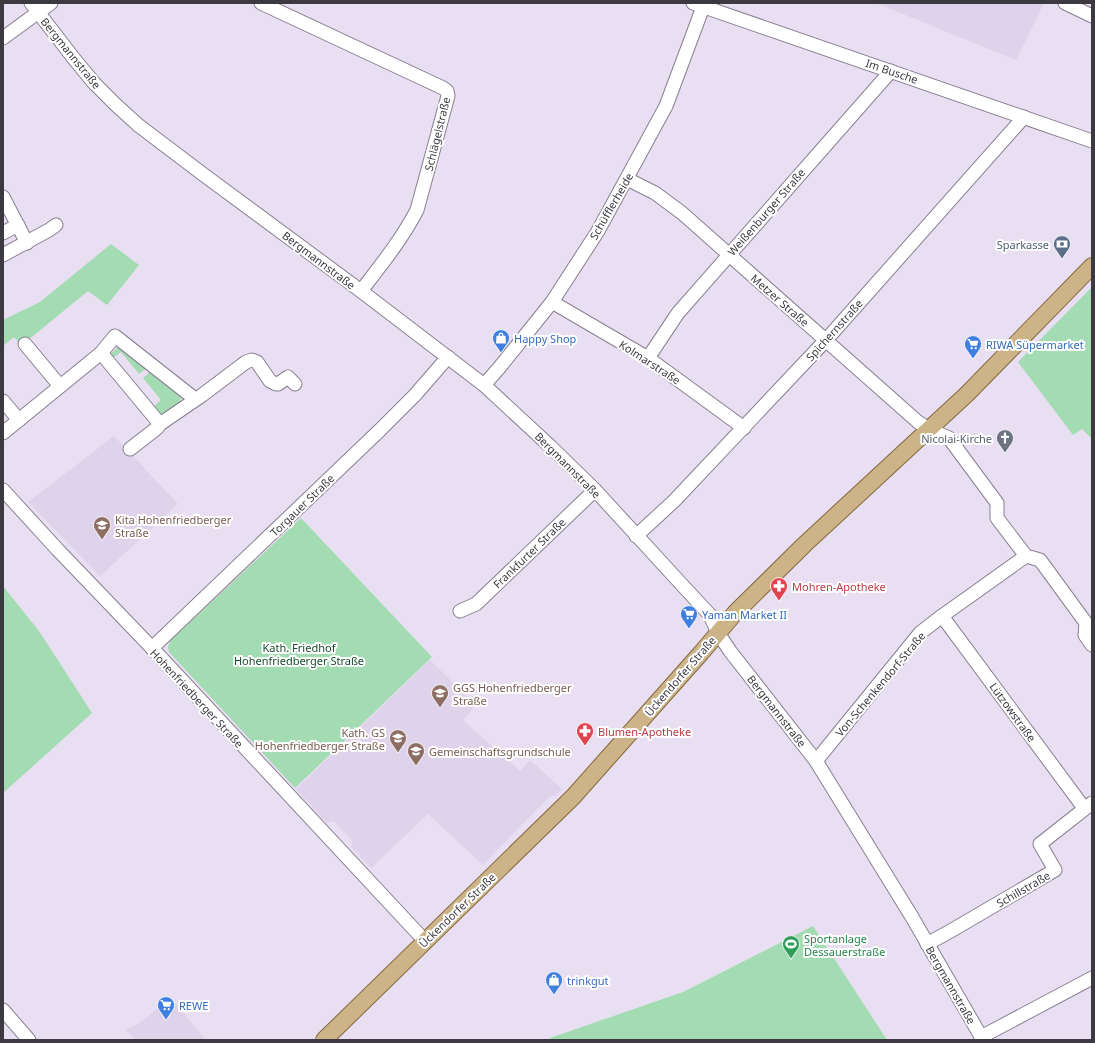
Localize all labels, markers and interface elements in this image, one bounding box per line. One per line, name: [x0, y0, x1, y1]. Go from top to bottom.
street label: Bergmannstraße: [38, 14, 104, 92]
street label: Im Busche: [864, 55, 920, 87]
street label: Schlägelstraße: [421, 95, 453, 173]
street label: Weißenburger Straße: [724, 165, 808, 259]
street label: Schüfflerheide: [586, 170, 636, 242]
street label: Bergmannstraße: [280, 228, 358, 292]
bank icon: Sparkasse: [1052, 234, 1072, 259]
place label: Sparkasse: [997, 237, 1049, 252]
street label: Metzer Straße: [748, 271, 812, 329]
street label: Spichernstraße: [802, 296, 866, 364]
shop icon: Happy Shop: [491, 328, 511, 353]
place label: Happy Shop: [514, 331, 577, 346]
supermarket icon: RIWA Süpermarket: [963, 334, 983, 359]
street label: Kolmarstraße: [616, 337, 684, 387]
place label: RIWA Süpermarket: [986, 337, 1084, 352]
church icon: Nicolai-Kirche: [995, 428, 1015, 453]
street label: Bergmannstraße: [532, 429, 604, 501]
place label: Nicolai-Kirche: [921, 431, 992, 446]
street label: Torgauer Straße: [267, 471, 337, 539]
place label: Kita Hohenfriedberger Straße: [115, 512, 232, 540]
school or university icon: Kita Hohenfriedberger Straße: [92, 515, 112, 540]
street label: Frankfurter Straße: [490, 515, 568, 591]
pharmacy icon: Mohren-Apotheke: [769, 576, 789, 601]
place label: Mohren-Apotheke: [792, 579, 886, 594]
supermarket icon: Yaman Market II: [679, 604, 699, 629]
place label: Yaman Market II: [702, 607, 787, 622]
street label: Von-Schenkendorf-Straße: [832, 629, 928, 739]
street label: Ückendorfer Straße: [641, 633, 719, 719]
park label: Kath. Friedhof Hohenfriedberger Straße: [234, 640, 364, 668]
street label: Hohenfriedberger Straße: [147, 645, 247, 751]
street label: Bergmannstraße: [744, 672, 810, 750]
street label: Lützowstraße: [986, 679, 1040, 745]
place label: GGS Hohenfriedberger Straße: [453, 680, 572, 708]
school or university icon: GGS Hohenfriedberger Straße: [430, 683, 450, 708]
pharmacy icon: Blumen-Apotheke: [575, 721, 595, 746]
place label: Blumen-Apotheke: [598, 724, 691, 739]
place label: Kath. GS Hohenfriedberger Straße: [255, 725, 385, 753]
school or university icon: Kath. GS Hohenfriedberger Straße: [388, 728, 408, 753]
school or university icon: Gemeinschaftsgrundschule: [406, 741, 426, 766]
place label: Gemeinschaftsgrundschule: [429, 744, 571, 759]
street label: Schillstraße: [993, 868, 1053, 910]
street label: Ückendorfer Straße: [415, 869, 499, 951]
place label: Sportanlage Dessauerstraße: [804, 931, 885, 959]
sports icon: Sportanlage Dessauerstraße: [781, 934, 801, 959]
street label: Bergmannstraße: [923, 943, 979, 1027]
shop icon: trinkgut: [544, 970, 564, 995]
place label: trinkgut: [567, 973, 609, 988]
supermarket icon: REWE: [156, 995, 176, 1020]
place label: REWE: [179, 998, 208, 1013]

